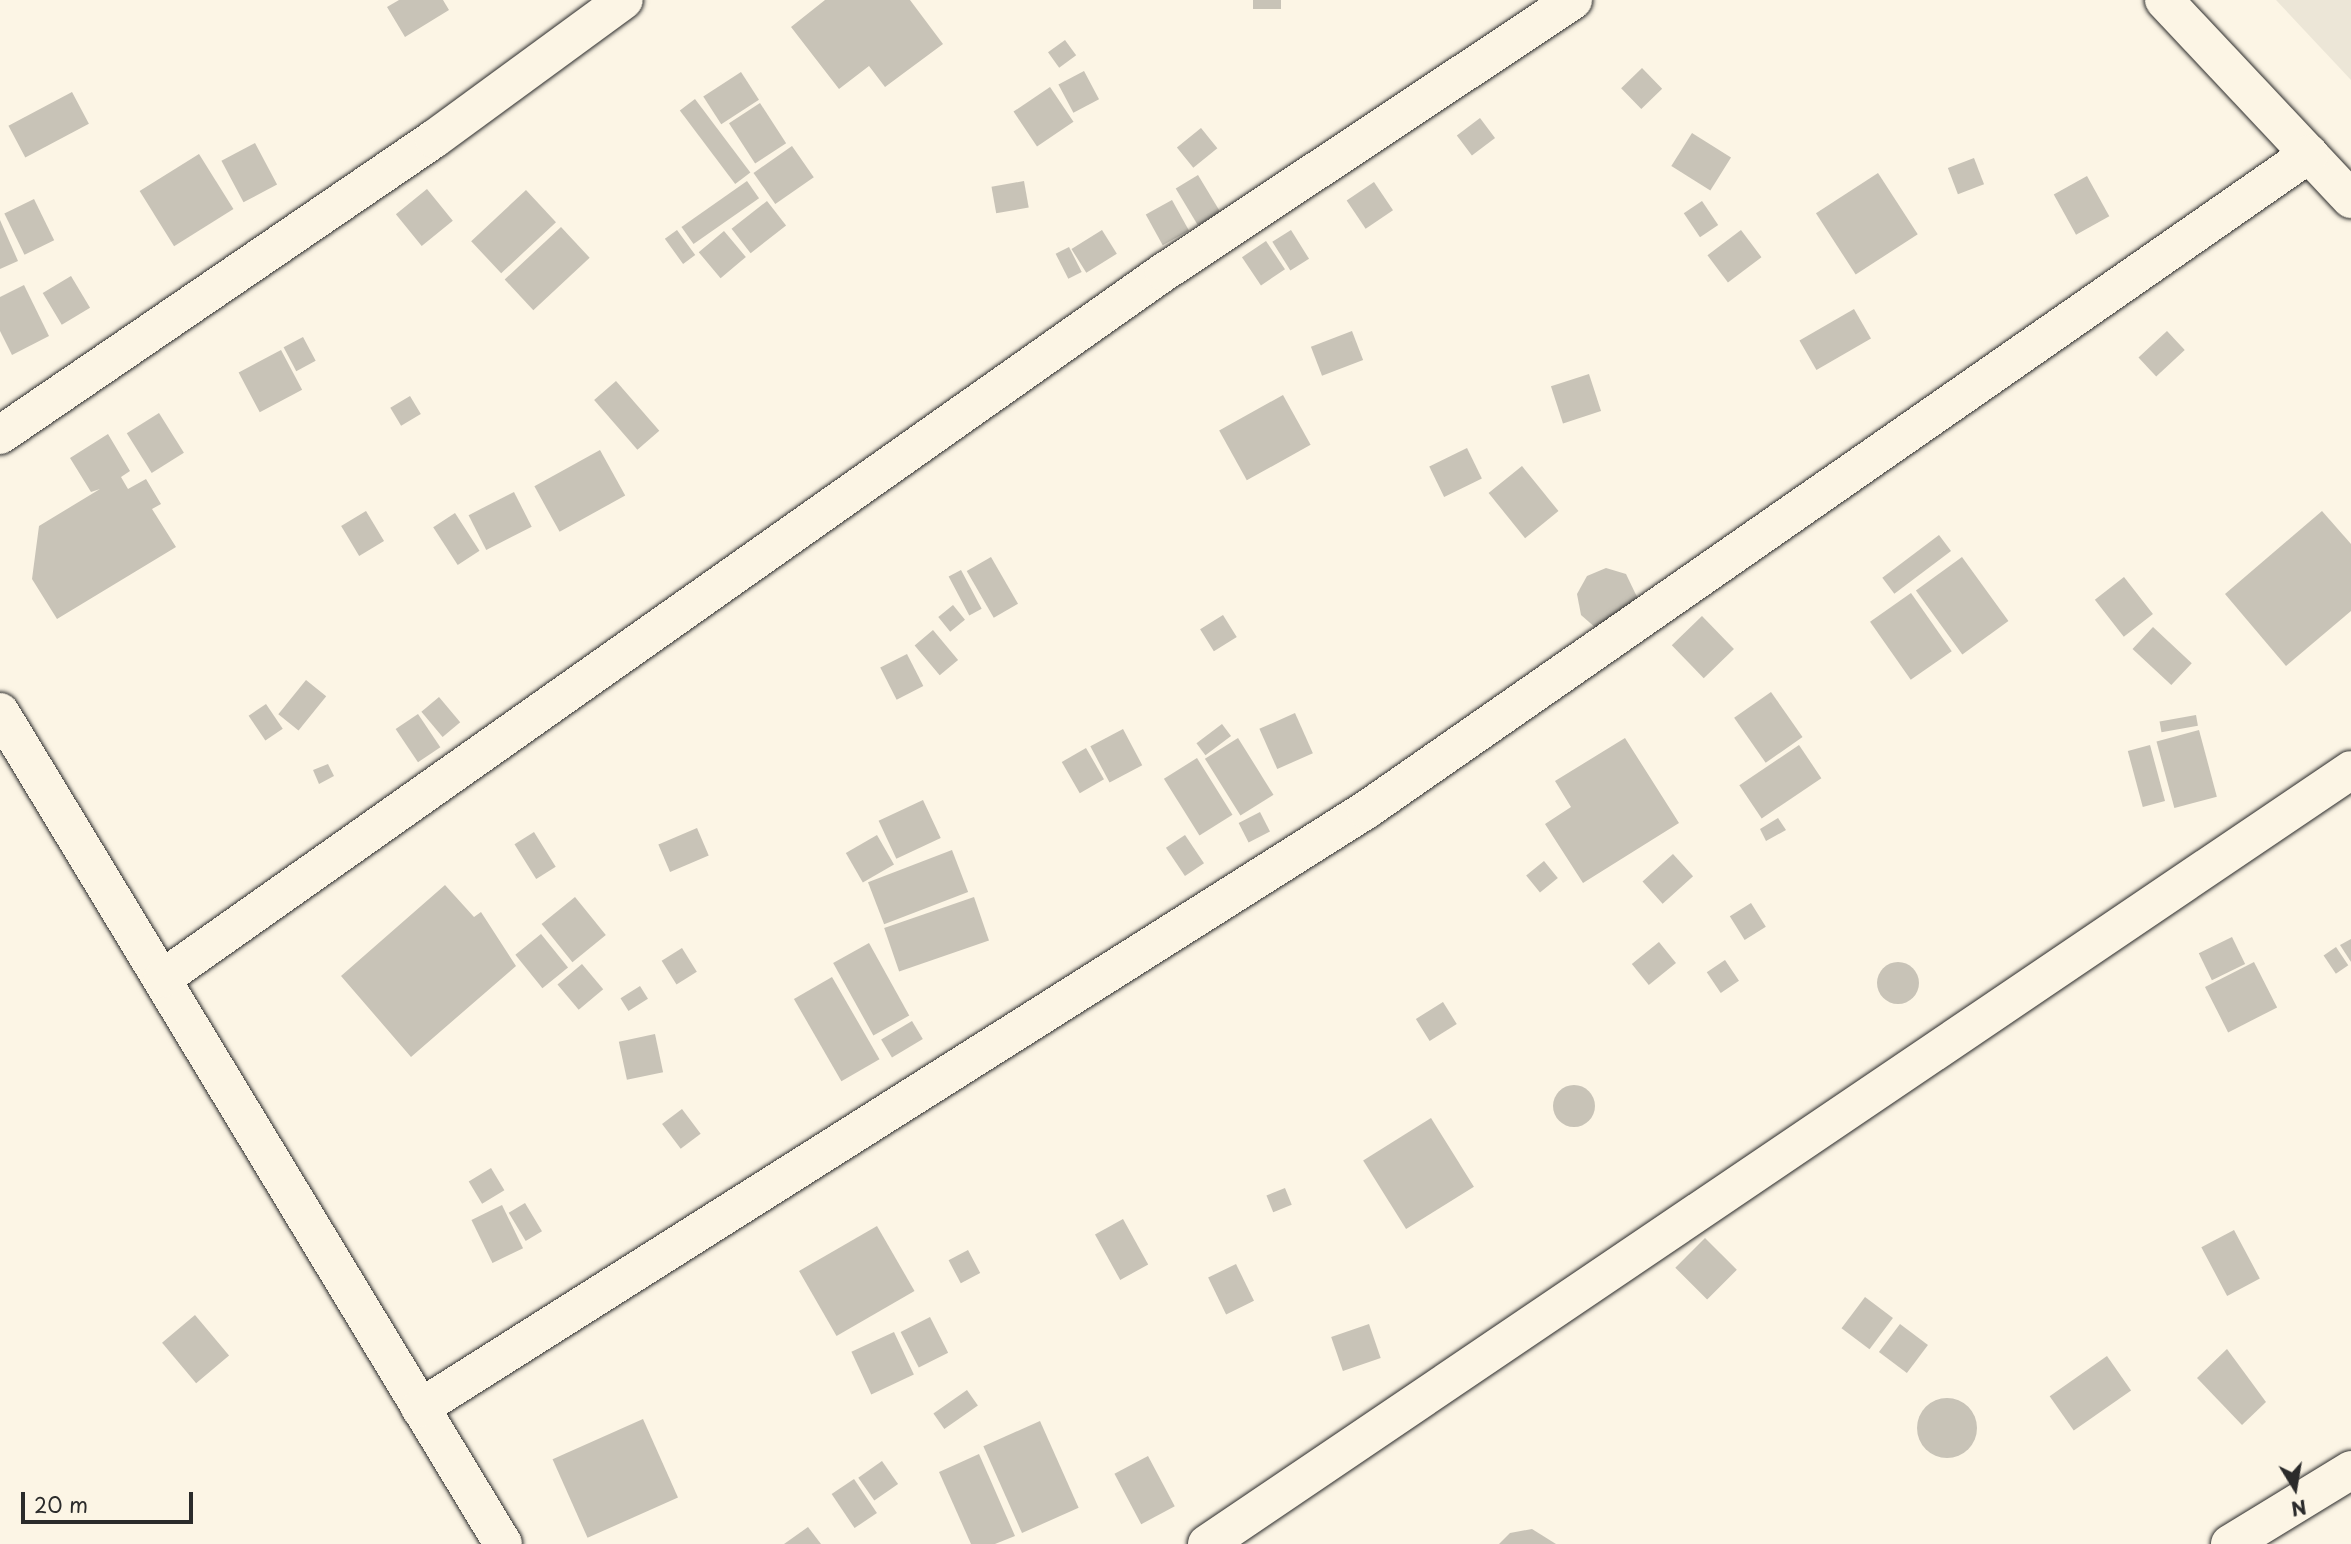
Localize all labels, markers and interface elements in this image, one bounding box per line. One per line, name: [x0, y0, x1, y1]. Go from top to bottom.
north arrow: [2260, 1453, 2330, 1523]
scale bar: [24, 1478, 196, 1522]
text: 20 m: [34, 1488, 88, 1520]
text: N: [2289, 1493, 2309, 1524]

